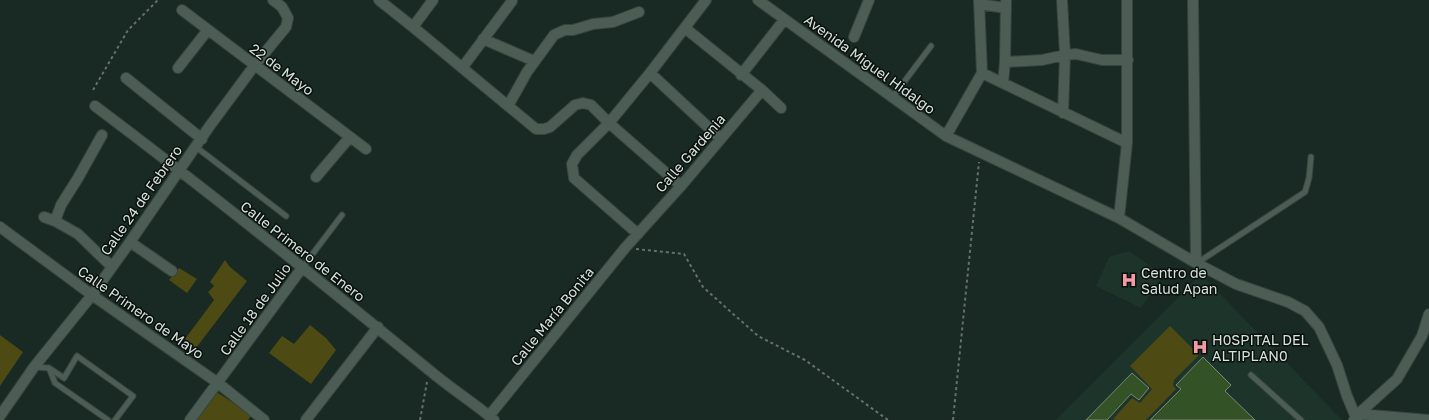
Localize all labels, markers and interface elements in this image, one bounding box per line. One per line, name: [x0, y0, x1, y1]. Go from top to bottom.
street label: Avenida Miguel Hidalgo: [801, 11, 939, 117]
street label: 22 de Mayo: [247, 39, 317, 99]
street label: Calle Gardenia: [651, 110, 729, 196]
street label: Calle 24 de Febrero: [97, 142, 185, 258]
street label: Calle Primero de Enero: [237, 197, 369, 305]
street label: Calle 18 de Julio: [216, 260, 294, 358]
street label: Calle Primero de Mayo: [75, 262, 207, 362]
street label: Calle María Bonita: [507, 263, 597, 369]
place label: Centro de Salud Apan: [1141, 264, 1217, 297]
hospital icon: Centro de Salud Apan: [1120, 271, 1138, 289]
place label: H0SPITAL DEL ALTIPLAN0: [1212, 331, 1309, 364]
hospital icon: H0SPITAL DEL ALTIPLAN0: [1191, 338, 1209, 356]

